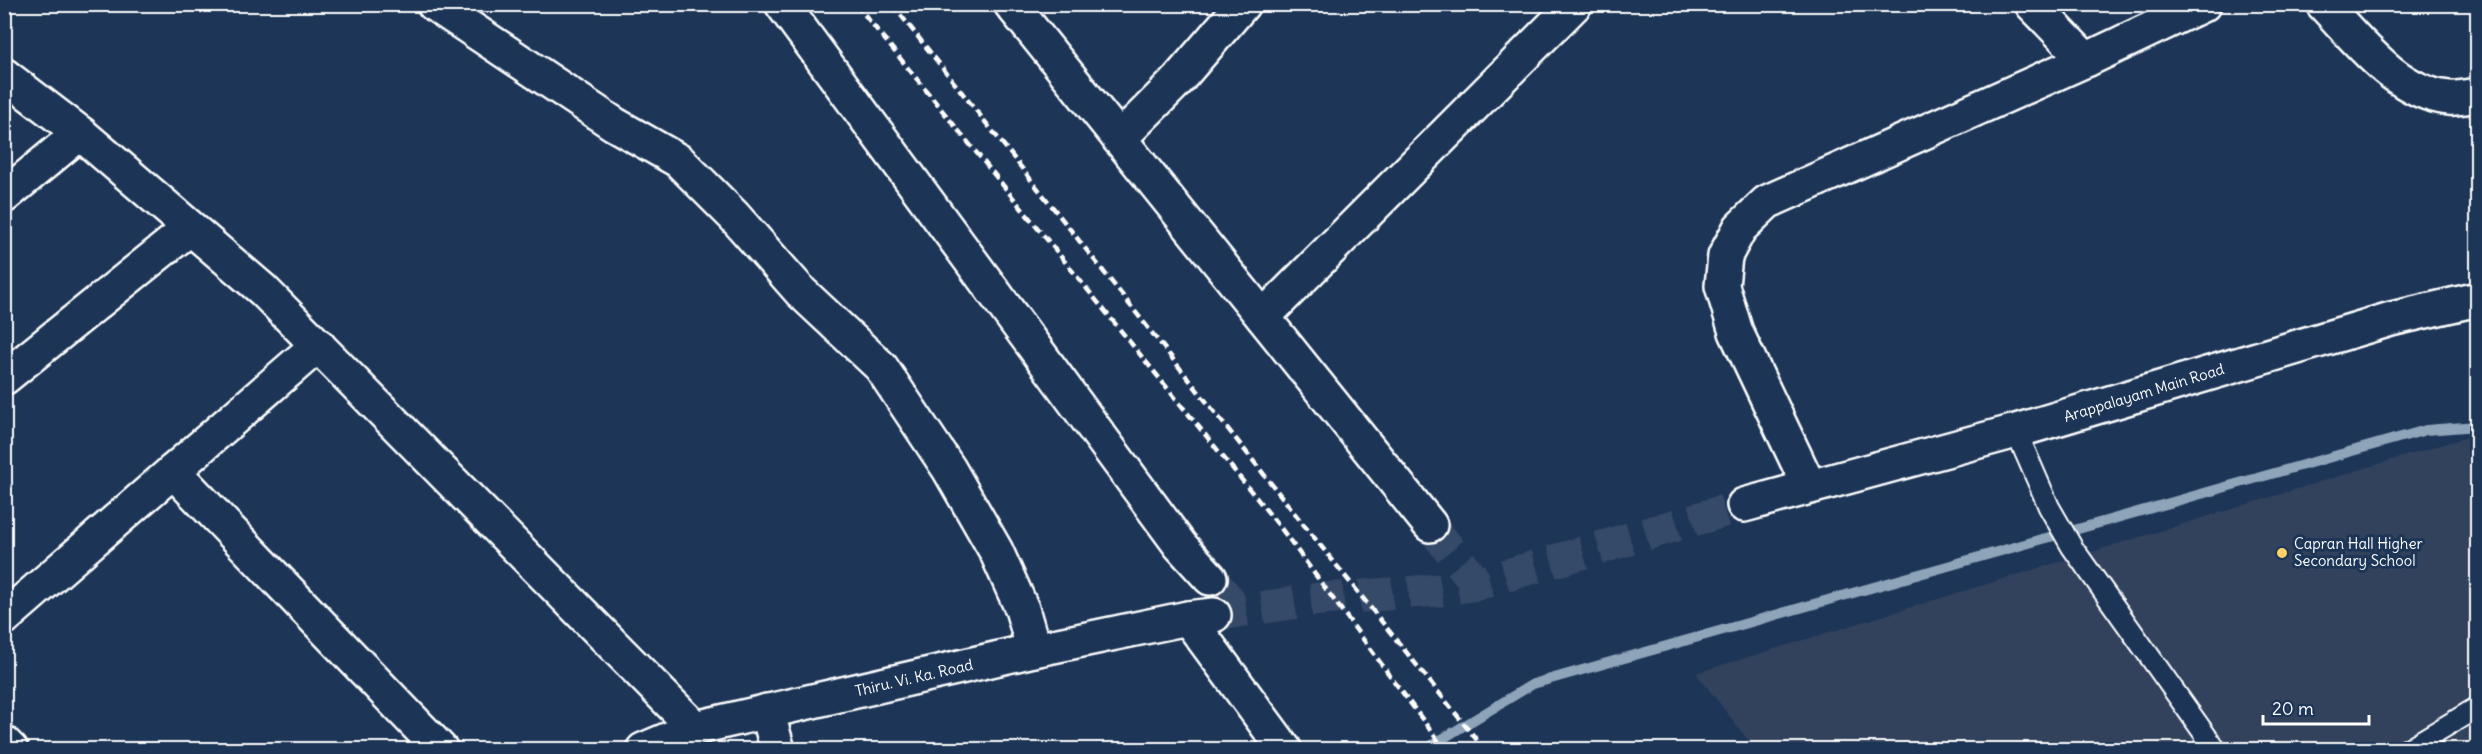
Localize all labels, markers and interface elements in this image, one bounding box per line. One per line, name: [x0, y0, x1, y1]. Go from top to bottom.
street label: Arappalayam Main Road: [2061, 359, 2227, 426]
place label: Capran Hall Higher Secondary School: [2294, 534, 2423, 570]
marker: Capran Hall Higher Secondary School: [2275, 546, 2289, 560]
street label: Thiru. Vi. Ka. Road: [853, 655, 975, 700]
scale bar: [2263, 688, 2370, 726]
text: 20 m: [2272, 697, 2314, 720]

